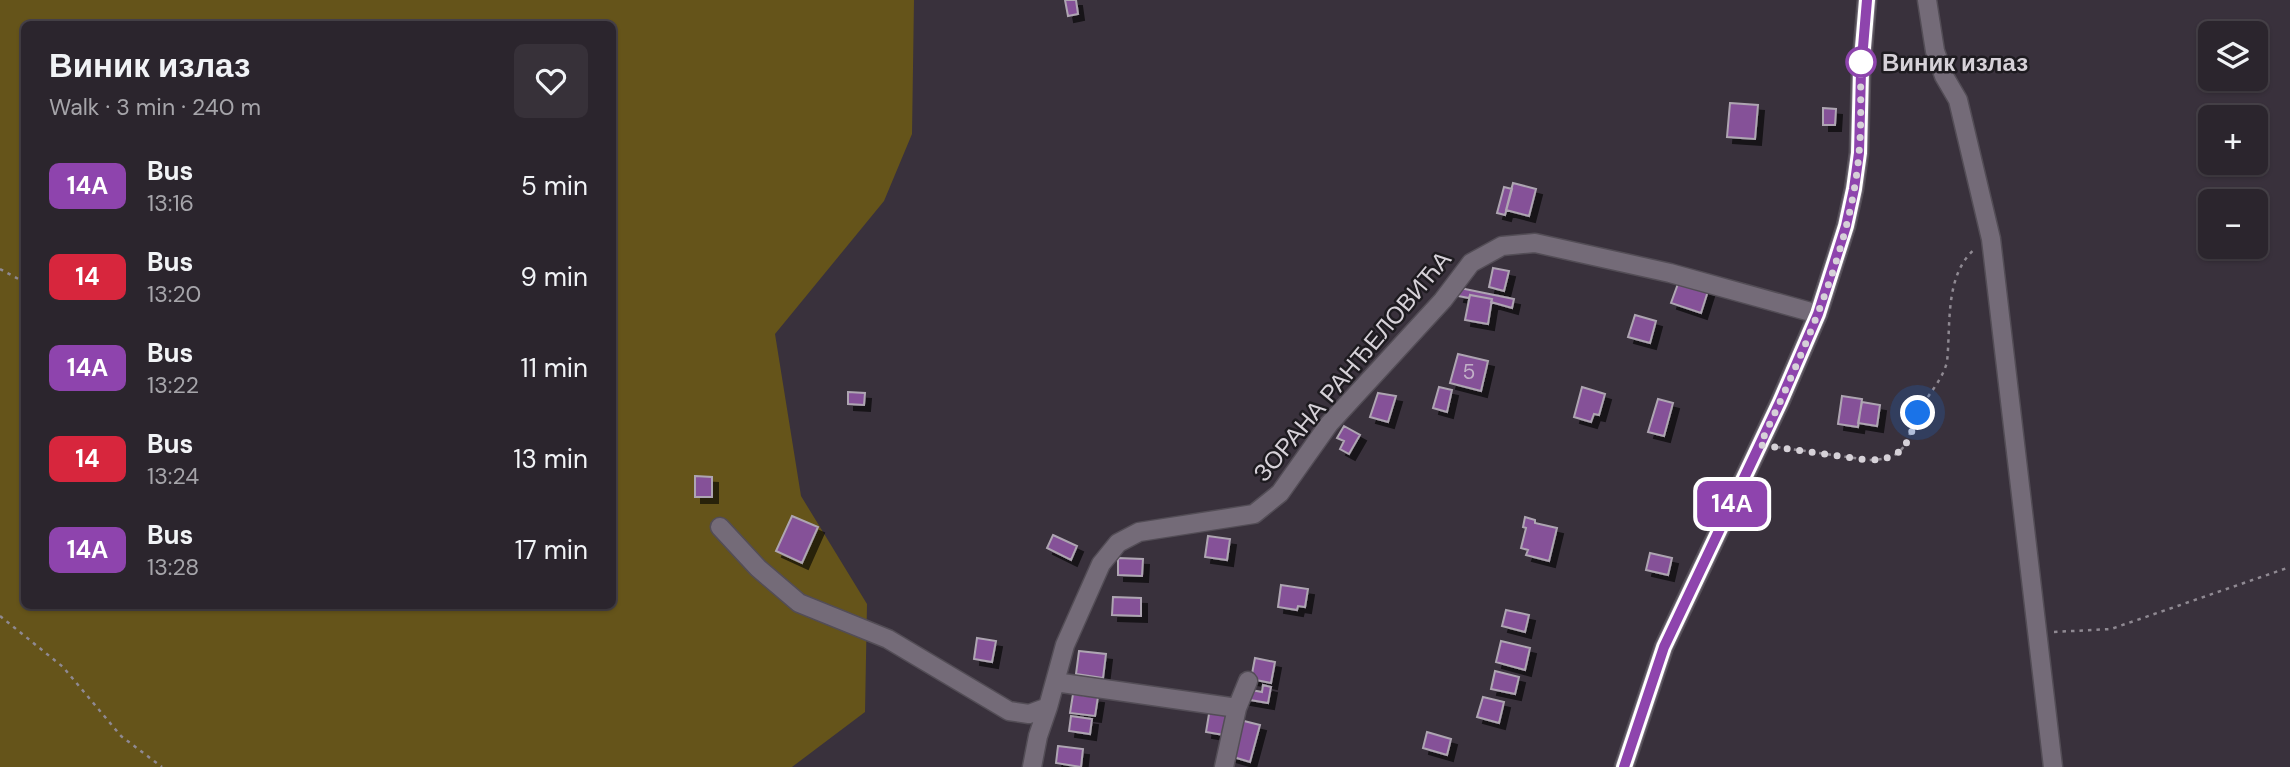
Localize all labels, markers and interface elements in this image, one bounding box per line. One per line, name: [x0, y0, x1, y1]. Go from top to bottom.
map controls: [2198, 21, 2268, 259]
button: layers: [2198, 21, 2268, 91]
text: Виник излаз: [49, 44, 250, 87]
button: heart: [514, 44, 588, 118]
marker: Виник излаз: [1846, 47, 1876, 77]
place label: Виник излаз: [1882, 47, 2028, 78]
text: Walk · 3 min · 240 m: [49, 92, 261, 122]
button: +: [2198, 105, 2268, 175]
text: Bus: [147, 154, 193, 188]
text: 5 min: [521, 169, 588, 203]
text: 14А: [67, 170, 108, 201]
text: 13:16: [147, 188, 194, 218]
button: −: [2198, 189, 2268, 259]
street label: ЗОРАНА РАНЂЕЛОВИЋА: [1246, 244, 1458, 488]
text: Bus: [147, 245, 193, 279]
text: 9 min: [520, 260, 588, 294]
text: 14: [75, 261, 100, 292]
text: 13:20: [147, 279, 201, 309]
text: Bus: [147, 336, 193, 370]
text: 11 min: [521, 351, 588, 385]
text: 14А: [67, 352, 108, 383]
house number: 5: [1463, 358, 1475, 386]
text: 13:22: [147, 370, 199, 400]
your location: [1900, 395, 1935, 430]
text: Bus: [147, 427, 193, 461]
text: 13 min: [513, 442, 588, 476]
text: 14: [75, 443, 100, 474]
text: 13:24: [147, 461, 199, 491]
line badge: 14А: [1692, 481, 1772, 527]
text: 14А: [1711, 488, 1753, 519]
text: Bus: [147, 518, 193, 552]
text: 17 min: [515, 533, 588, 567]
text: 14А: [67, 534, 108, 565]
text: 13:28: [147, 552, 199, 582]

